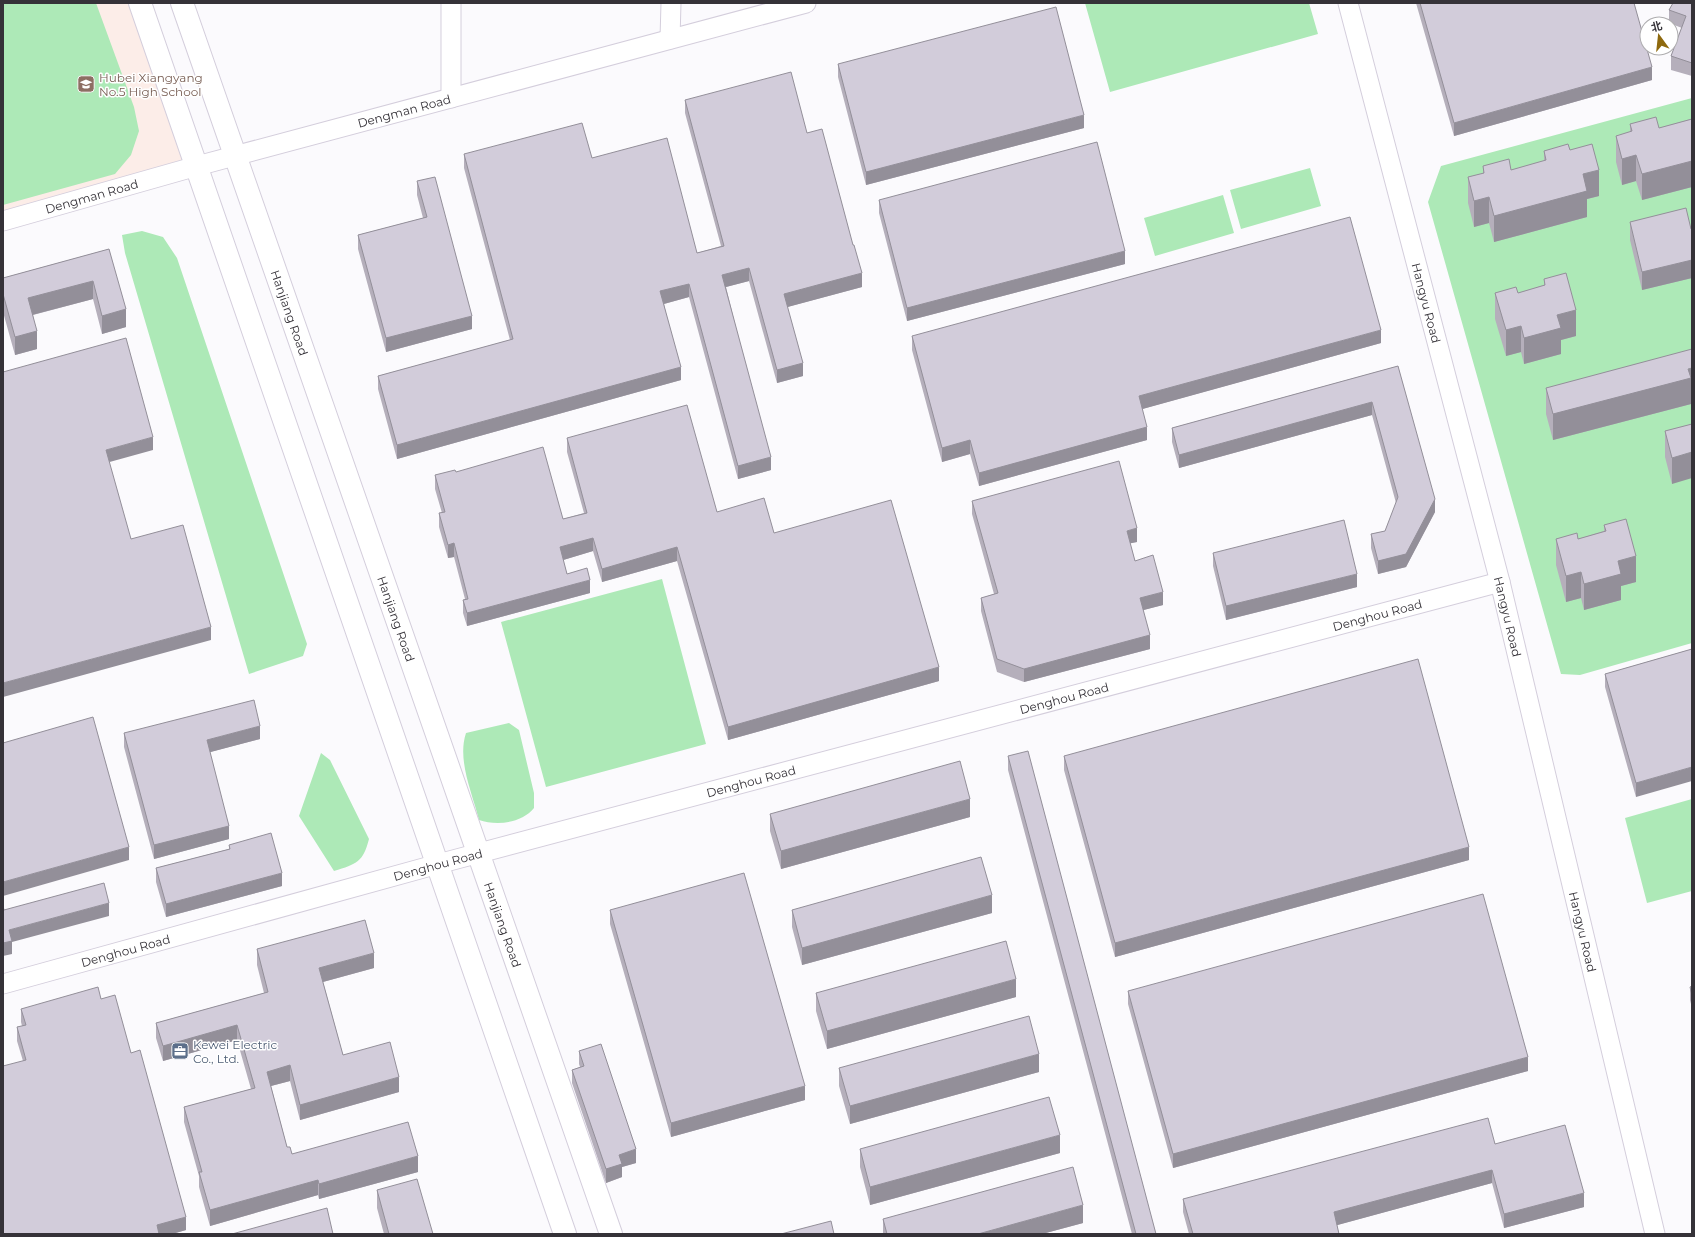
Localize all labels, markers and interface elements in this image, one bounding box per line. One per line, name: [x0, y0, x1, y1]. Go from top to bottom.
north arrow: [1639, 16, 1679, 56]
text: 北: [1649, 18, 1664, 35]
place label: Hubei Xiangyang No.5 High School: [99, 70, 203, 99]
school or university icon: Hubei Xiangyang No.5 High School: [76, 74, 96, 94]
street label: Dengman Road: [356, 91, 452, 130]
street label: Dengman Road: [43, 176, 140, 216]
street label: Hangyu Road: [1409, 261, 1444, 345]
street label: Hanjiang Road: [268, 268, 312, 357]
street label: Hanjiang Road: [375, 574, 418, 663]
street label: Hangyu Road: [1491, 575, 1525, 658]
street label: Denghou Road: [1331, 596, 1424, 634]
street label: Denghou Road: [1018, 679, 1110, 717]
street label: Denghou Road: [705, 762, 797, 800]
street label: Denghou Road: [392, 845, 484, 884]
street label: Hanjiang Road: [481, 880, 525, 969]
street label: Hangyu Road: [1566, 890, 1600, 973]
street label: Denghou Road: [79, 931, 172, 970]
place label: Kewei Electric Co., Ltd.: [193, 1037, 278, 1066]
office icon: Kewei Electric Co., Ltd.: [170, 1041, 190, 1061]

